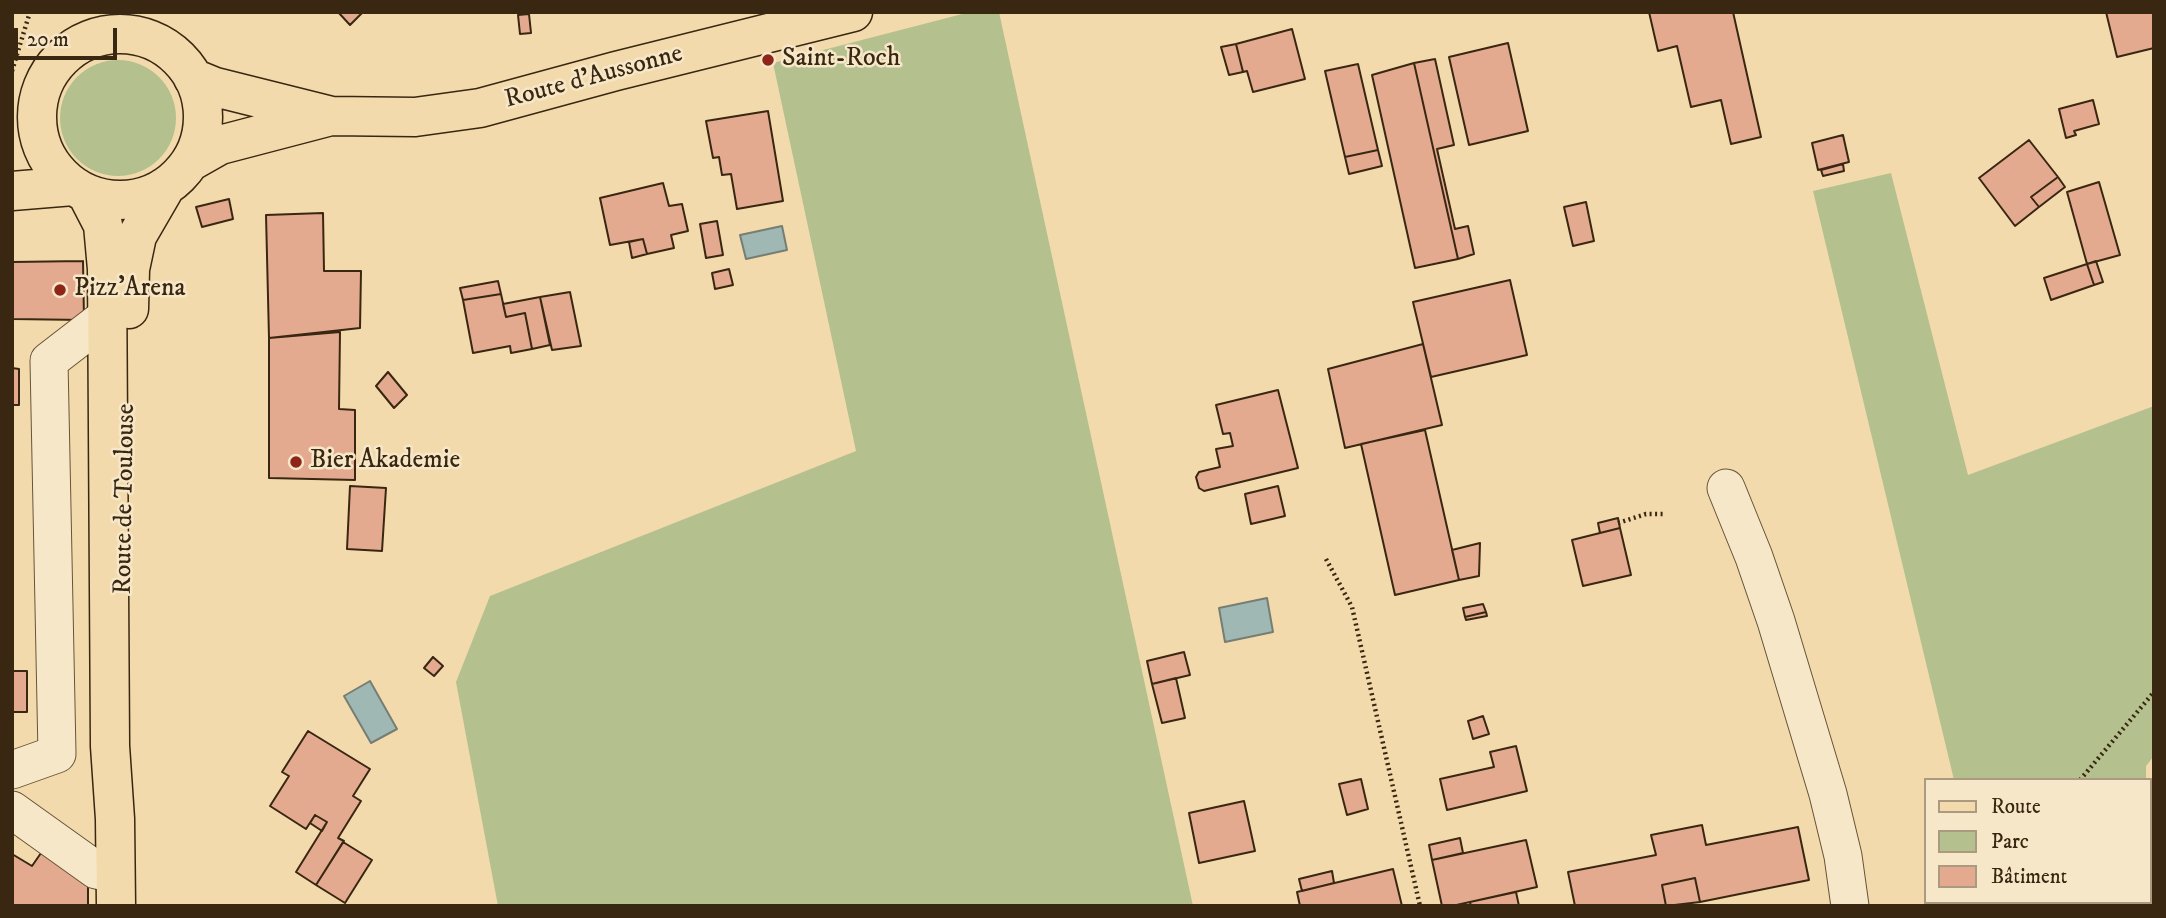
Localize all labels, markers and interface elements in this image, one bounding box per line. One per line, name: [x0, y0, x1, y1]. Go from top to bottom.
scale bar: [18, 14, 121, 58]
text: 20 m: [27, 27, 69, 53]
street label: Route d'Aussonne: [502, 39, 686, 117]
place label: Saint-Roch: [782, 44, 900, 76]
marker: Saint-Roch: [760, 52, 776, 68]
place label: Pizz'Arena: [74, 274, 186, 306]
marker: Pizz'Arena: [52, 282, 68, 298]
street label: Route de Toulouse: [109, 403, 143, 595]
place label: Bier Akademie: [310, 446, 460, 478]
marker: Bier Akademie: [288, 454, 304, 470]
legend: [1924, 778, 2152, 904]
text: Route: [1991, 794, 2041, 820]
text: Parc: [1991, 829, 2029, 855]
text: Bâtiment: [1991, 864, 2067, 890]

